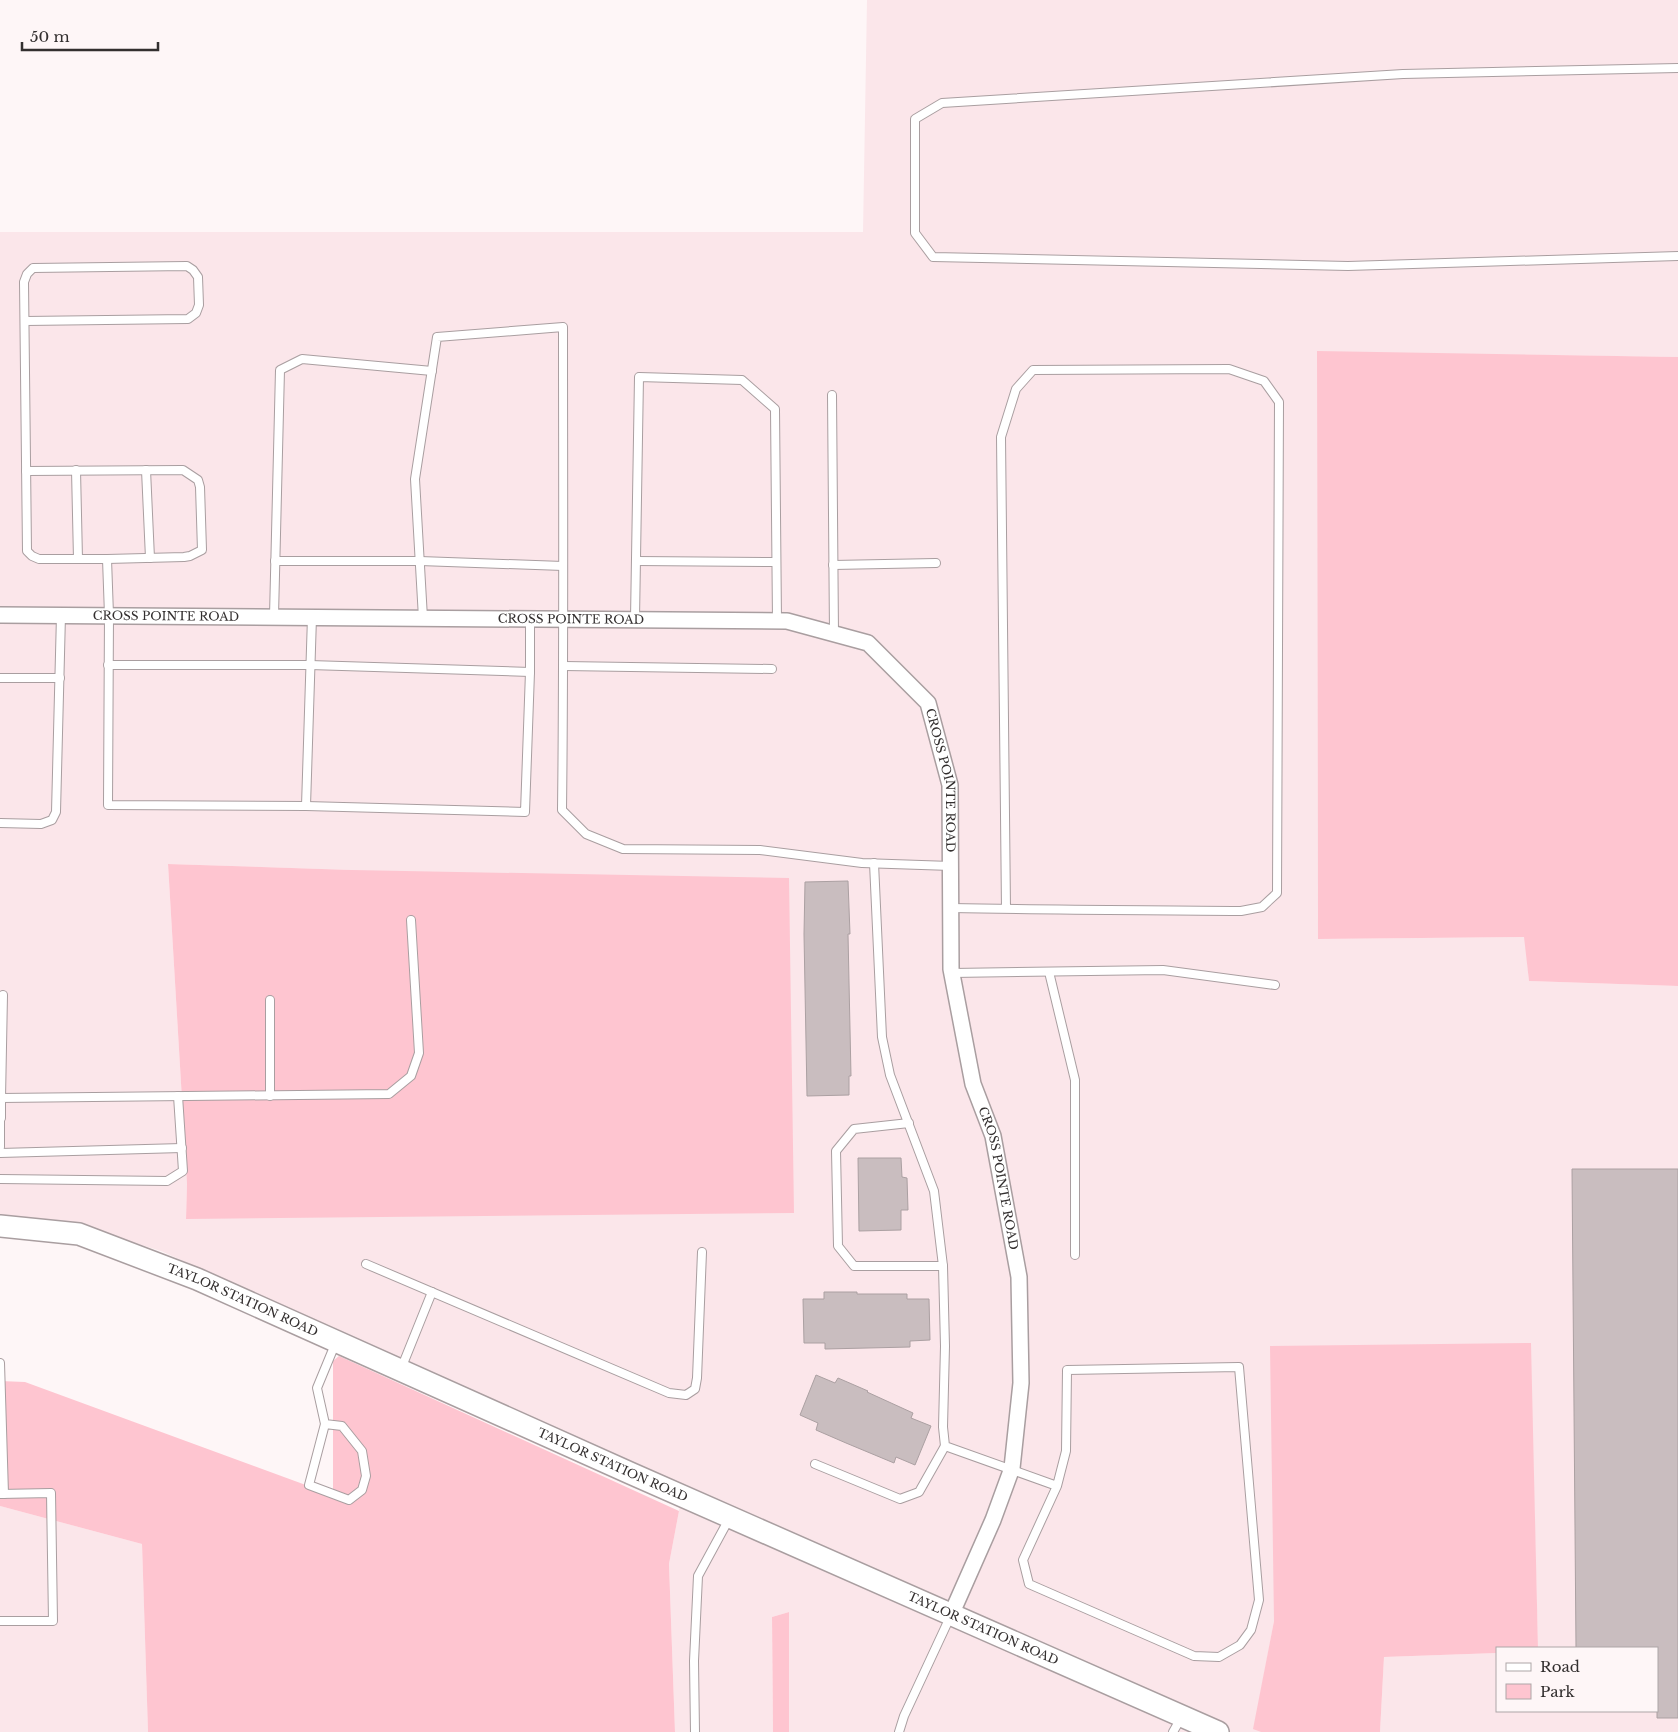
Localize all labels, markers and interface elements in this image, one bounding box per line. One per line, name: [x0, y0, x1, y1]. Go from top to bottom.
scale bar: [22, 20, 159, 52]
text: 50 m: [30, 27, 70, 46]
street label: CROSS POINTE ROAD: [93, 608, 239, 624]
street label: CROSS POINTE ROAD: [498, 611, 644, 627]
street label: CROSS POINTE ROAD: [923, 707, 958, 853]
street label: CROSS POINTE ROAD: [975, 1104, 1022, 1251]
street label: TAYLOR STATION ROAD: [165, 1260, 321, 1339]
street label: TAYLOR STATION ROAD: [535, 1424, 690, 1505]
street label: TAYLOR STATION ROAD: [906, 1588, 1061, 1668]
legend: [1496, 1647, 1658, 1712]
text: Road: [1540, 1657, 1580, 1676]
text: Park: [1540, 1682, 1576, 1701]

